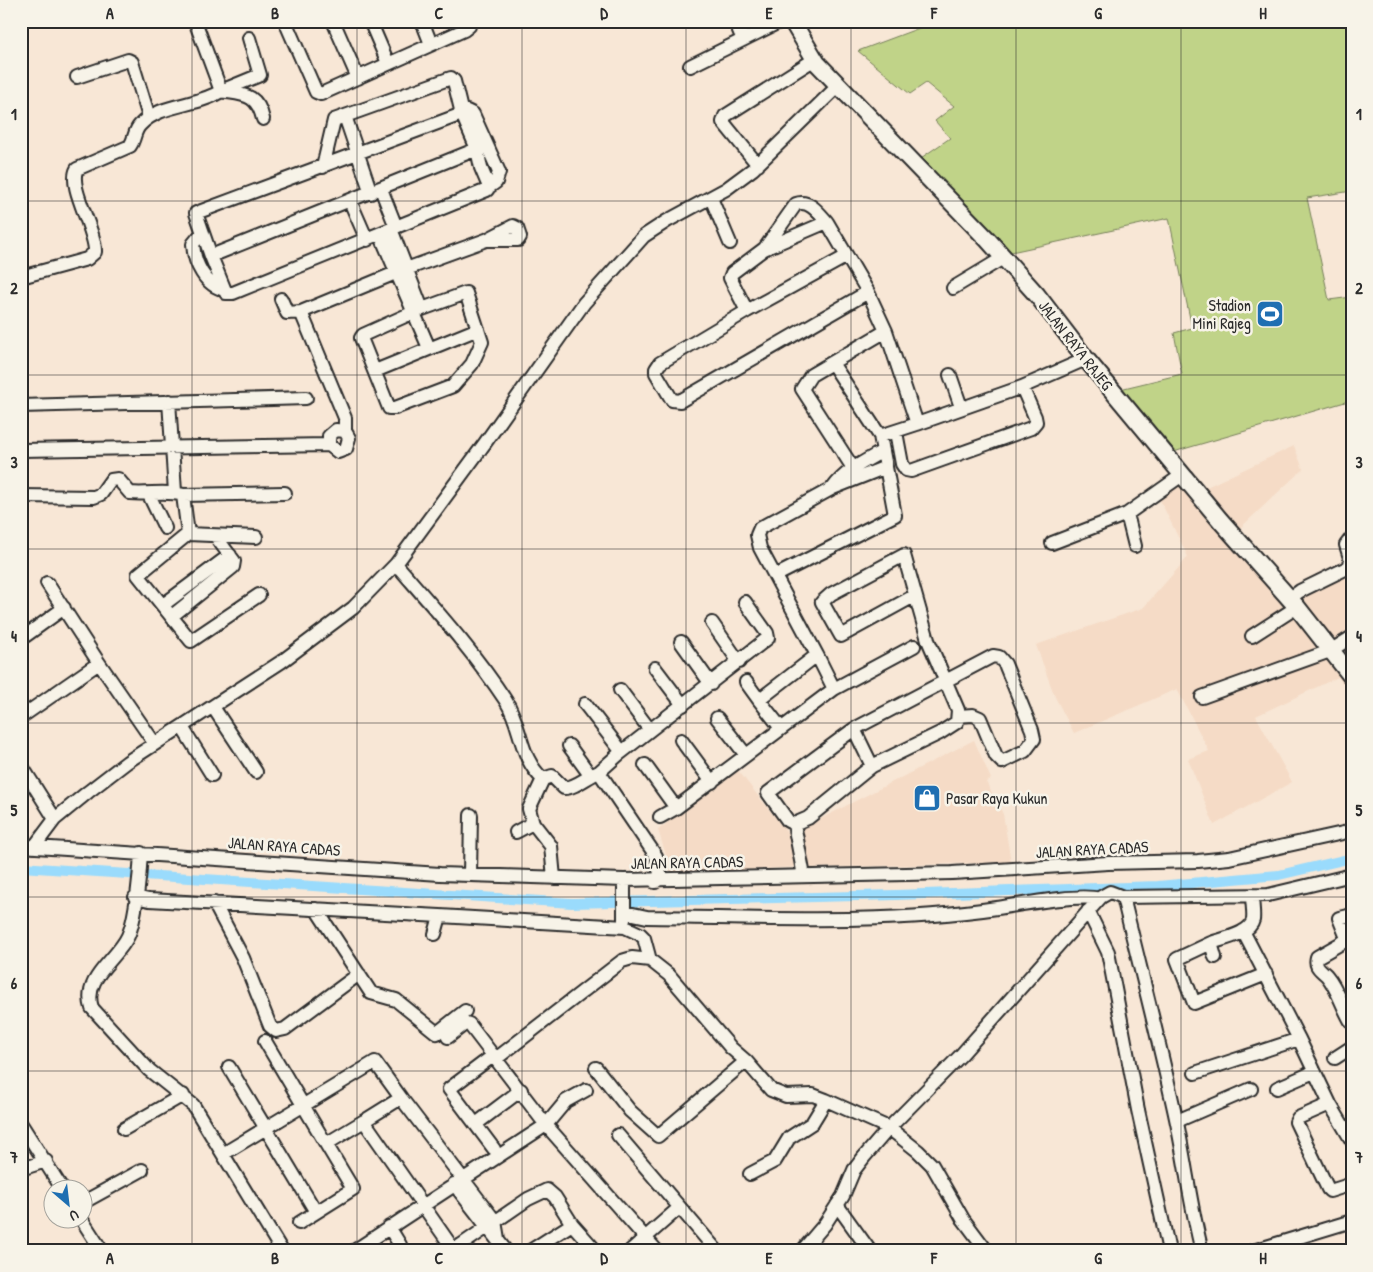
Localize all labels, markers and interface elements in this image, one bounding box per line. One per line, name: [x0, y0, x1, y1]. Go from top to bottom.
text: A: [106, 2, 114, 24]
text: B: [271, 2, 279, 24]
text: C: [435, 2, 444, 24]
text: D: [600, 2, 608, 24]
text: E: [765, 2, 773, 24]
text: F: [930, 2, 938, 24]
text: G: [1094, 2, 1102, 24]
text: H: [1259, 2, 1267, 24]
text: 1: [11, 103, 17, 125]
text: 1: [1356, 103, 1362, 125]
text: 2: [10, 277, 18, 299]
text: 2: [1355, 277, 1363, 299]
place label: Stadion Mini Rajeg: [1193, 294, 1251, 334]
street label: JALAN RAYA RAJEG: [1034, 295, 1118, 395]
sports icon: Stadion Mini Rajeg: [1255, 299, 1285, 329]
text: 3: [10, 451, 18, 473]
text: 3: [1355, 451, 1363, 473]
text: 4: [11, 625, 17, 647]
text: 4: [1356, 625, 1362, 647]
shop icon: Pasar Raya Kukun: [912, 783, 942, 813]
place label: Pasar Raya Kukun: [946, 787, 1048, 809]
text: 5: [11, 799, 18, 821]
text: 5: [1356, 799, 1363, 821]
street label: JALAN RAYA CADAS: [227, 831, 342, 861]
street label: JALAN RAYA CADAS: [1035, 835, 1149, 863]
street label: JALAN RAYA CADAS: [630, 850, 744, 874]
text: 6: [11, 972, 18, 994]
text: 6: [1356, 972, 1363, 994]
text: 7: [9, 1146, 18, 1168]
text: 7: [1354, 1146, 1363, 1168]
north arrow: [42, 1180, 92, 1230]
text: U: [66, 1206, 82, 1226]
text: A: [106, 1247, 114, 1269]
text: B: [271, 1247, 279, 1269]
text: C: [435, 1247, 444, 1269]
text: D: [600, 1247, 608, 1269]
text: E: [765, 1247, 773, 1269]
text: F: [930, 1247, 938, 1269]
text: G: [1094, 1247, 1102, 1269]
text: H: [1259, 1247, 1267, 1269]

